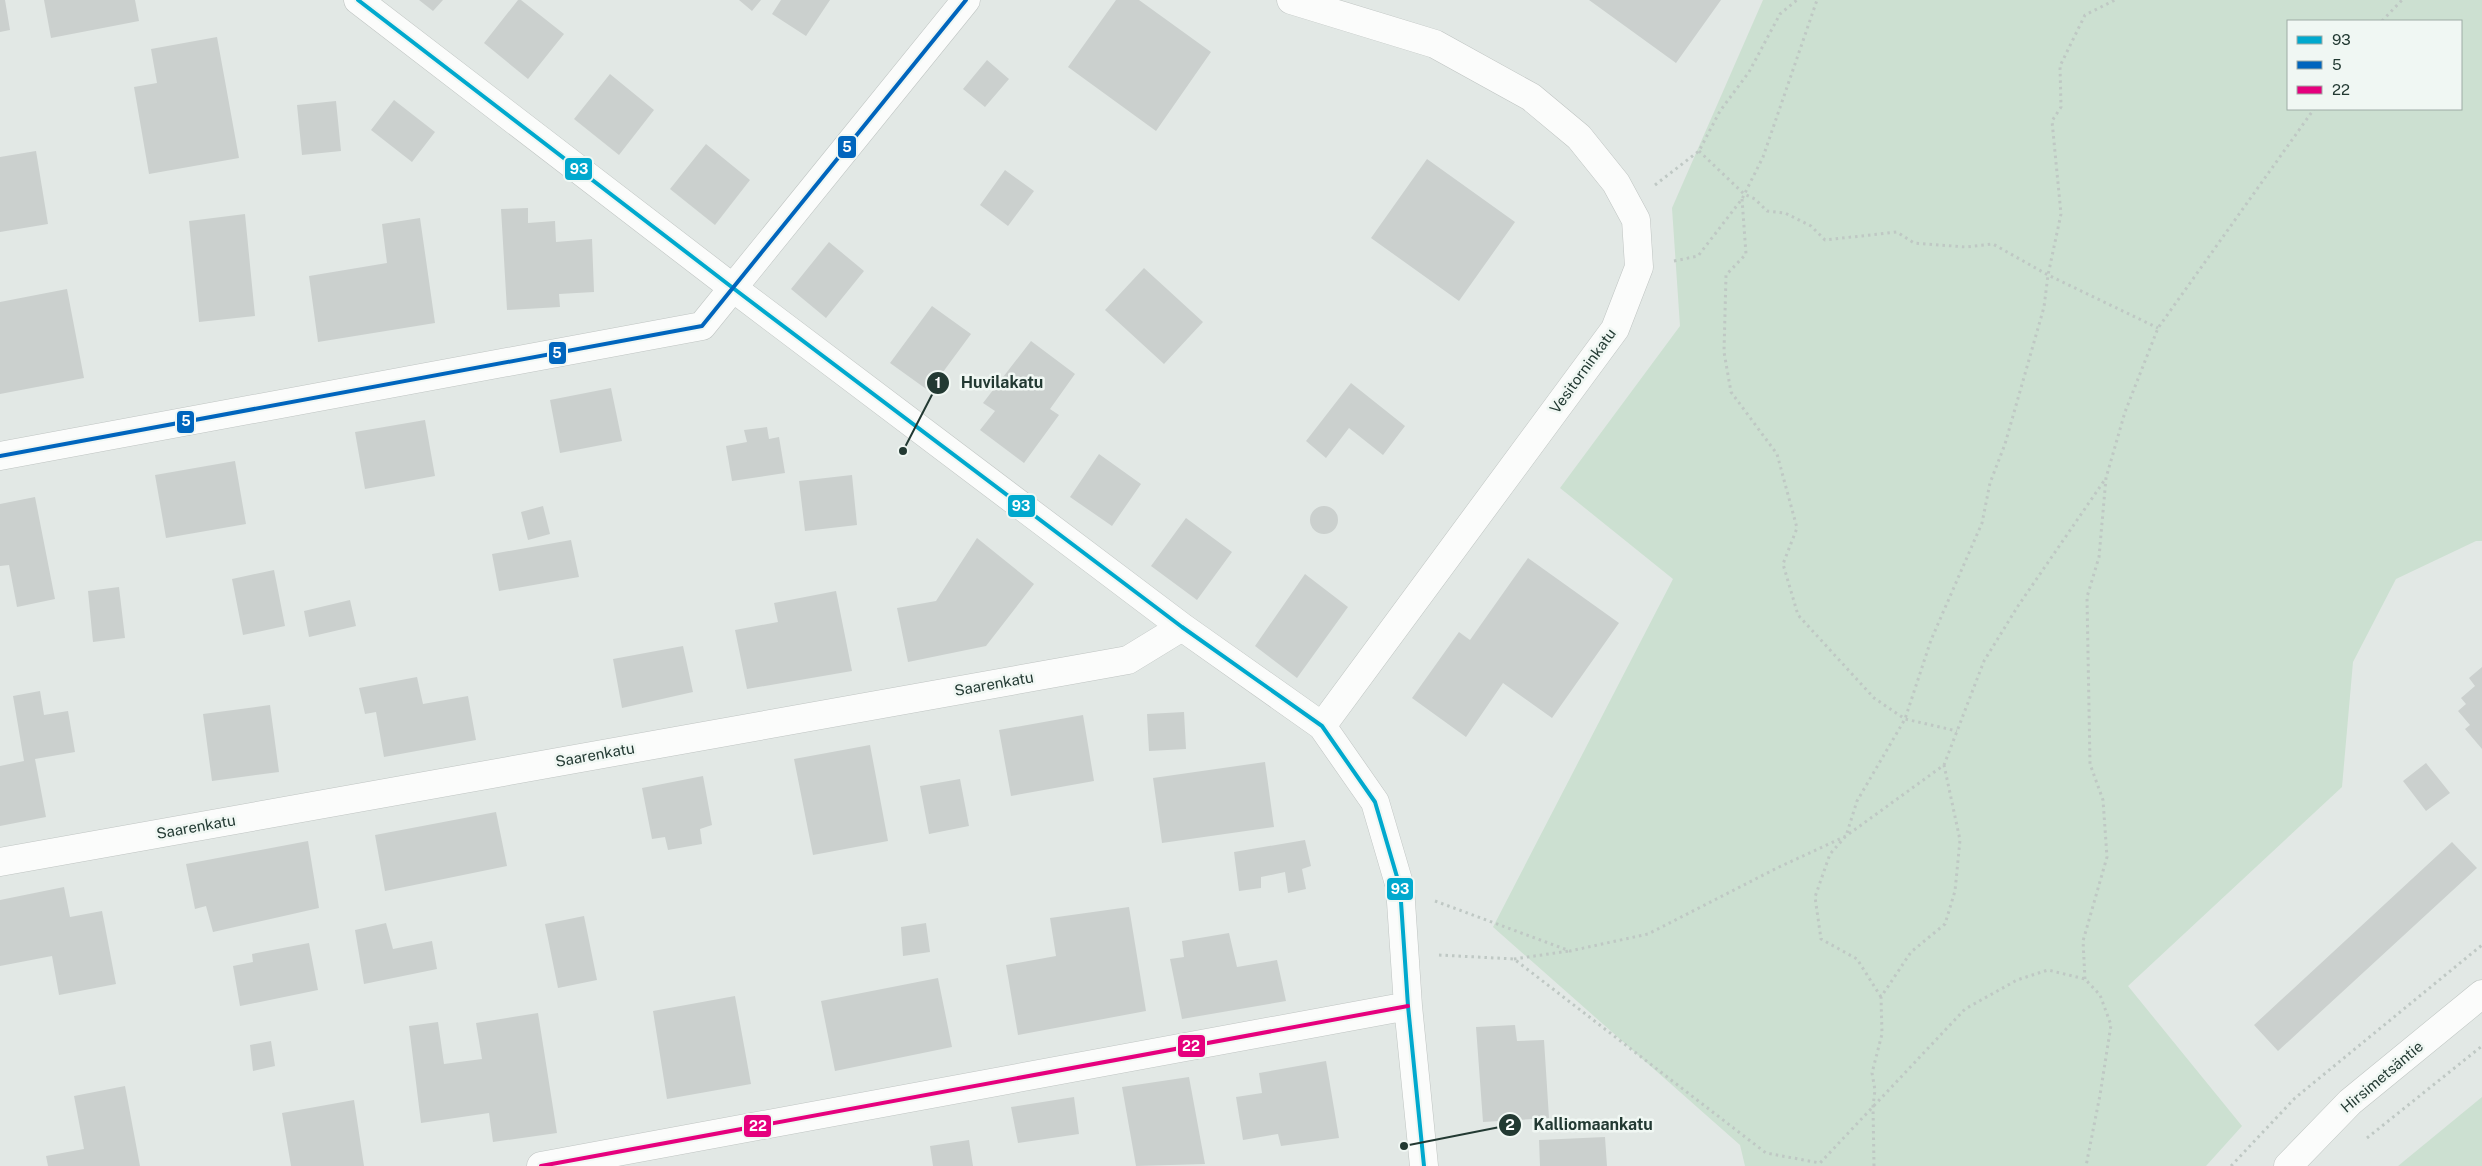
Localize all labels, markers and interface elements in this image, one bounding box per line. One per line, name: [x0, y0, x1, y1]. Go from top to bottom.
legend: [2287, 20, 2462, 110]
text: 93: [2332, 31, 2351, 48]
text: 5: [2332, 56, 2342, 73]
text: 22: [2332, 81, 2350, 98]
line badge: 5: [837, 135, 857, 159]
text: 5: [842, 139, 852, 155]
line badge: 93: [564, 157, 593, 181]
text: 93: [570, 161, 588, 177]
street label: Vesitorninkatu: [1546, 325, 1619, 417]
line badge: 5: [548, 341, 567, 365]
text: 5: [552, 345, 562, 361]
callout: Huvilakatu: [925, 367, 1053, 398]
text: Huvilakatu: [961, 373, 1043, 392]
text: 1: [935, 374, 941, 391]
line badge: 5: [176, 410, 195, 434]
text: 5: [181, 413, 191, 429]
line badge: 93: [1007, 494, 1036, 518]
text: 93: [1012, 498, 1030, 514]
street label: Saarenkatu: [953, 668, 1035, 699]
street label: Saarenkatu: [554, 739, 636, 770]
street label: Saarenkatu: [155, 811, 237, 842]
line badge: 93: [1386, 877, 1414, 901]
text: 93: [1391, 881, 1409, 897]
line badge: 22: [1177, 1034, 1206, 1058]
street label: Hirsimetsäntie: [2337, 1037, 2426, 1116]
text: 22: [1182, 1038, 1200, 1054]
callout: Kalliomaankatu: [1498, 1109, 1662, 1140]
line badge: 22: [743, 1114, 772, 1138]
text: Kalliomaankatu: [1533, 1115, 1653, 1134]
text: 2: [1505, 1116, 1515, 1133]
text: 22: [749, 1118, 767, 1134]

